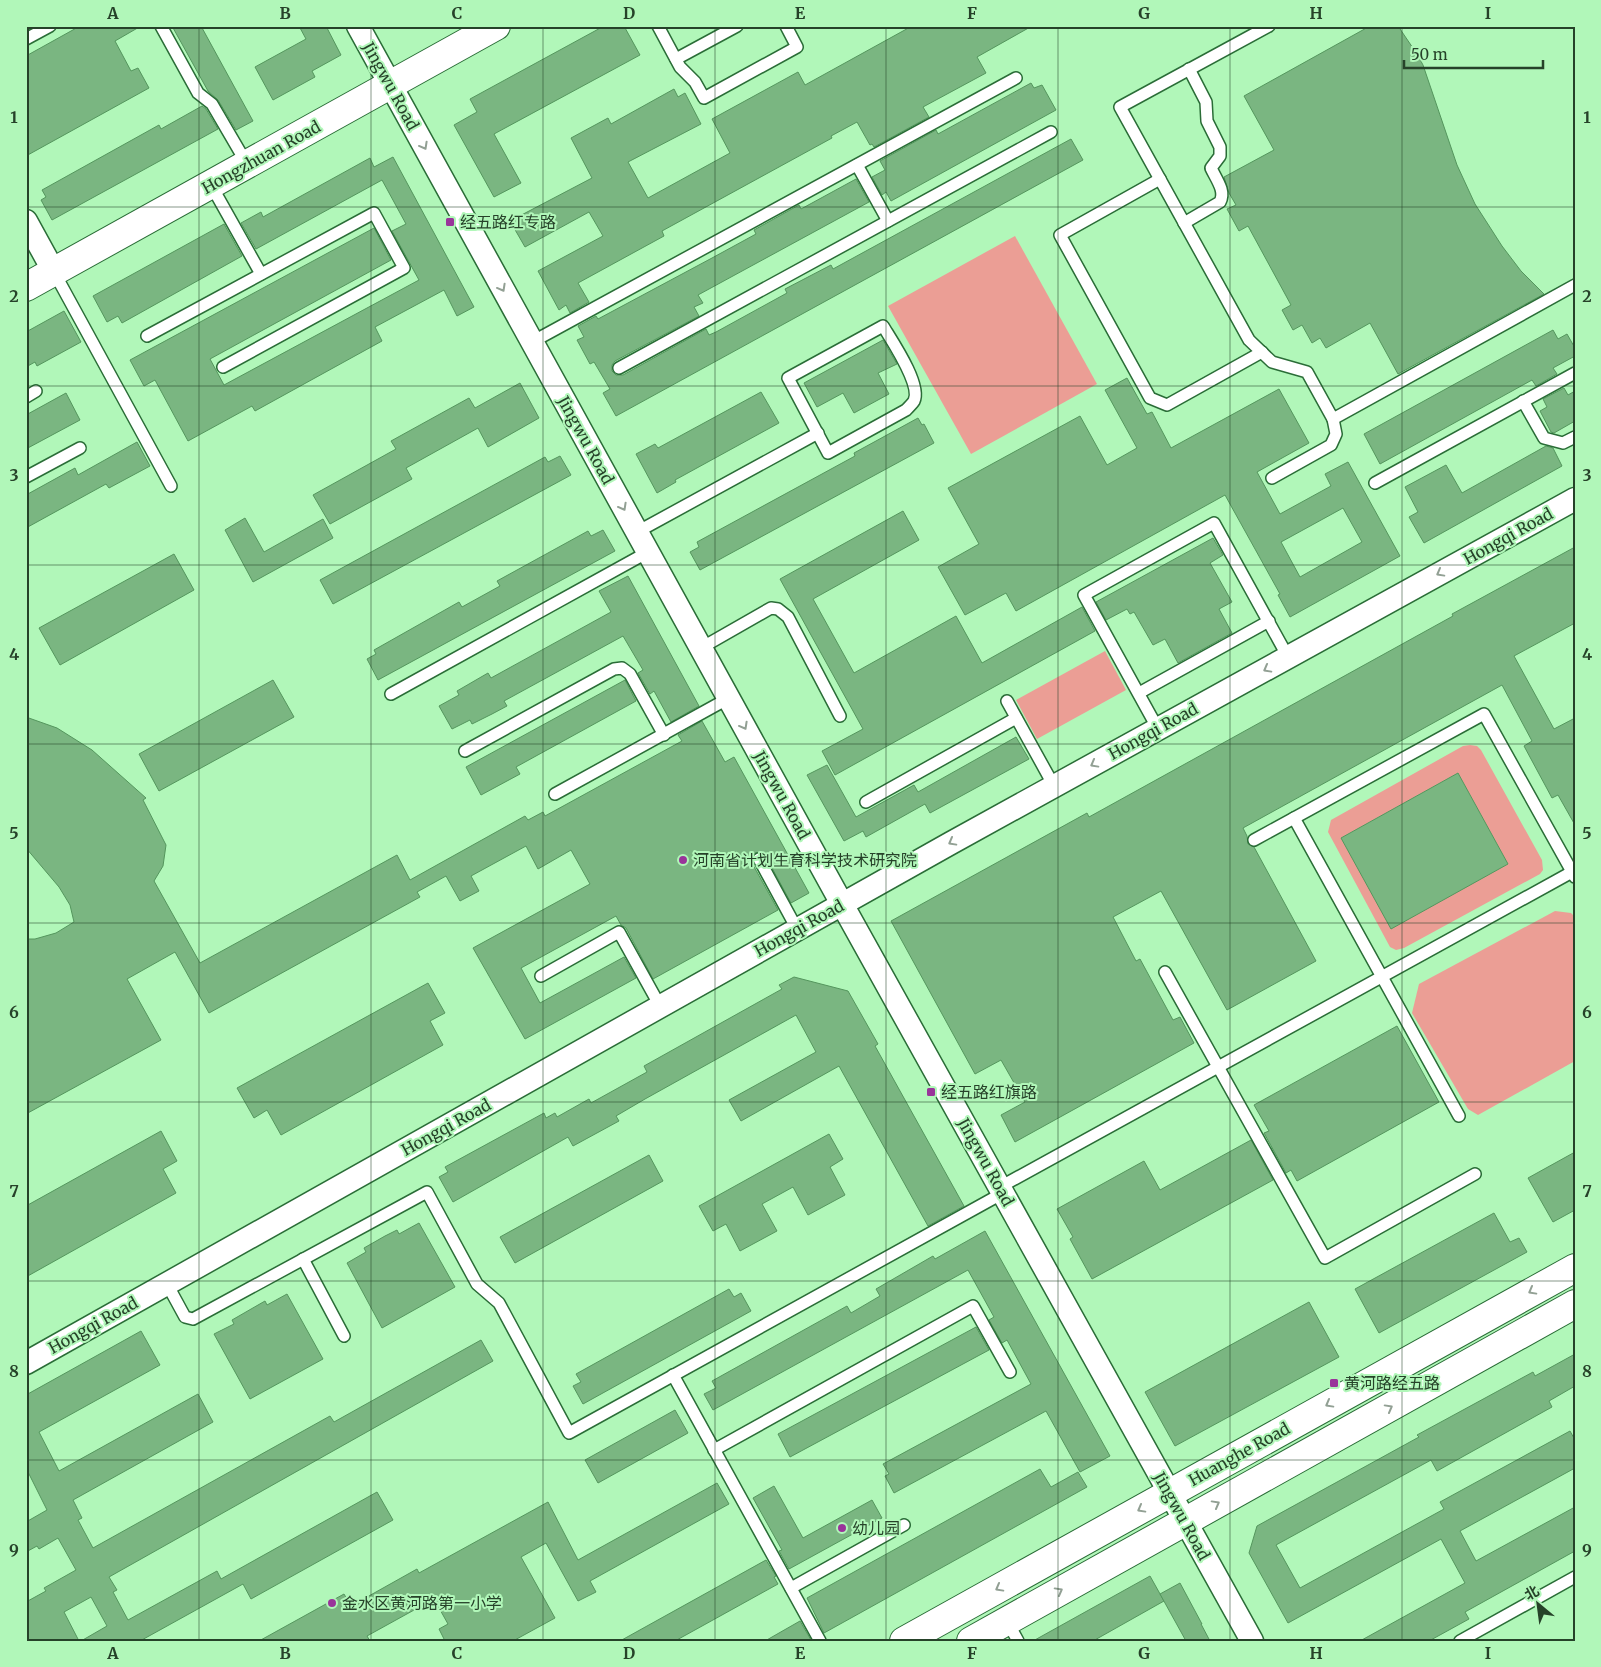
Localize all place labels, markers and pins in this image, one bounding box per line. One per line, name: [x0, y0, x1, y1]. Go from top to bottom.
place label: 经五路红专路: [460, 212, 556, 232]
marker: 经五路红专路: [444, 216, 456, 228]
place label: 河南省计划生育科学技术研究院: [693, 850, 917, 870]
marker: 河南省计划生育科学技术研究院: [677, 854, 689, 866]
place label: 经五路红旗路: [941, 1082, 1037, 1102]
marker: 经五路红旗路: [925, 1086, 937, 1098]
place label: 黄河路经五路: [1344, 1373, 1440, 1393]
marker: 黄河路经五路: [1328, 1377, 1340, 1389]
place label: 幼儿园: [852, 1518, 900, 1538]
marker: 幼儿园: [836, 1522, 848, 1534]
place label: 金水区黄河路第一小学: [342, 1593, 502, 1613]
marker: 金水区黄河路第一小学: [326, 1597, 338, 1609]

